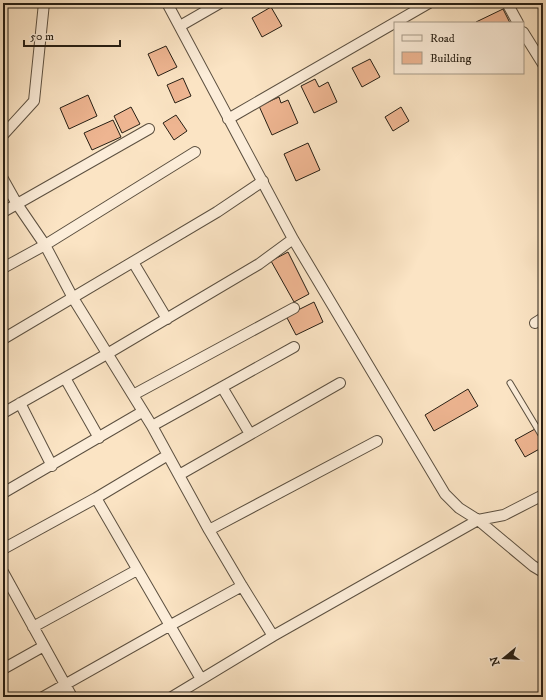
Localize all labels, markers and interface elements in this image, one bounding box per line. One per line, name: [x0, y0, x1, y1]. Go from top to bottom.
scale bar: [24, 22, 120, 48]
legend: [394, 22, 524, 74]
text: 50 m: [30, 29, 54, 44]
text: Road: [430, 31, 455, 46]
text: Building: [430, 51, 471, 66]
north arrow: [484, 638, 524, 678]
text: N: [487, 654, 503, 667]

